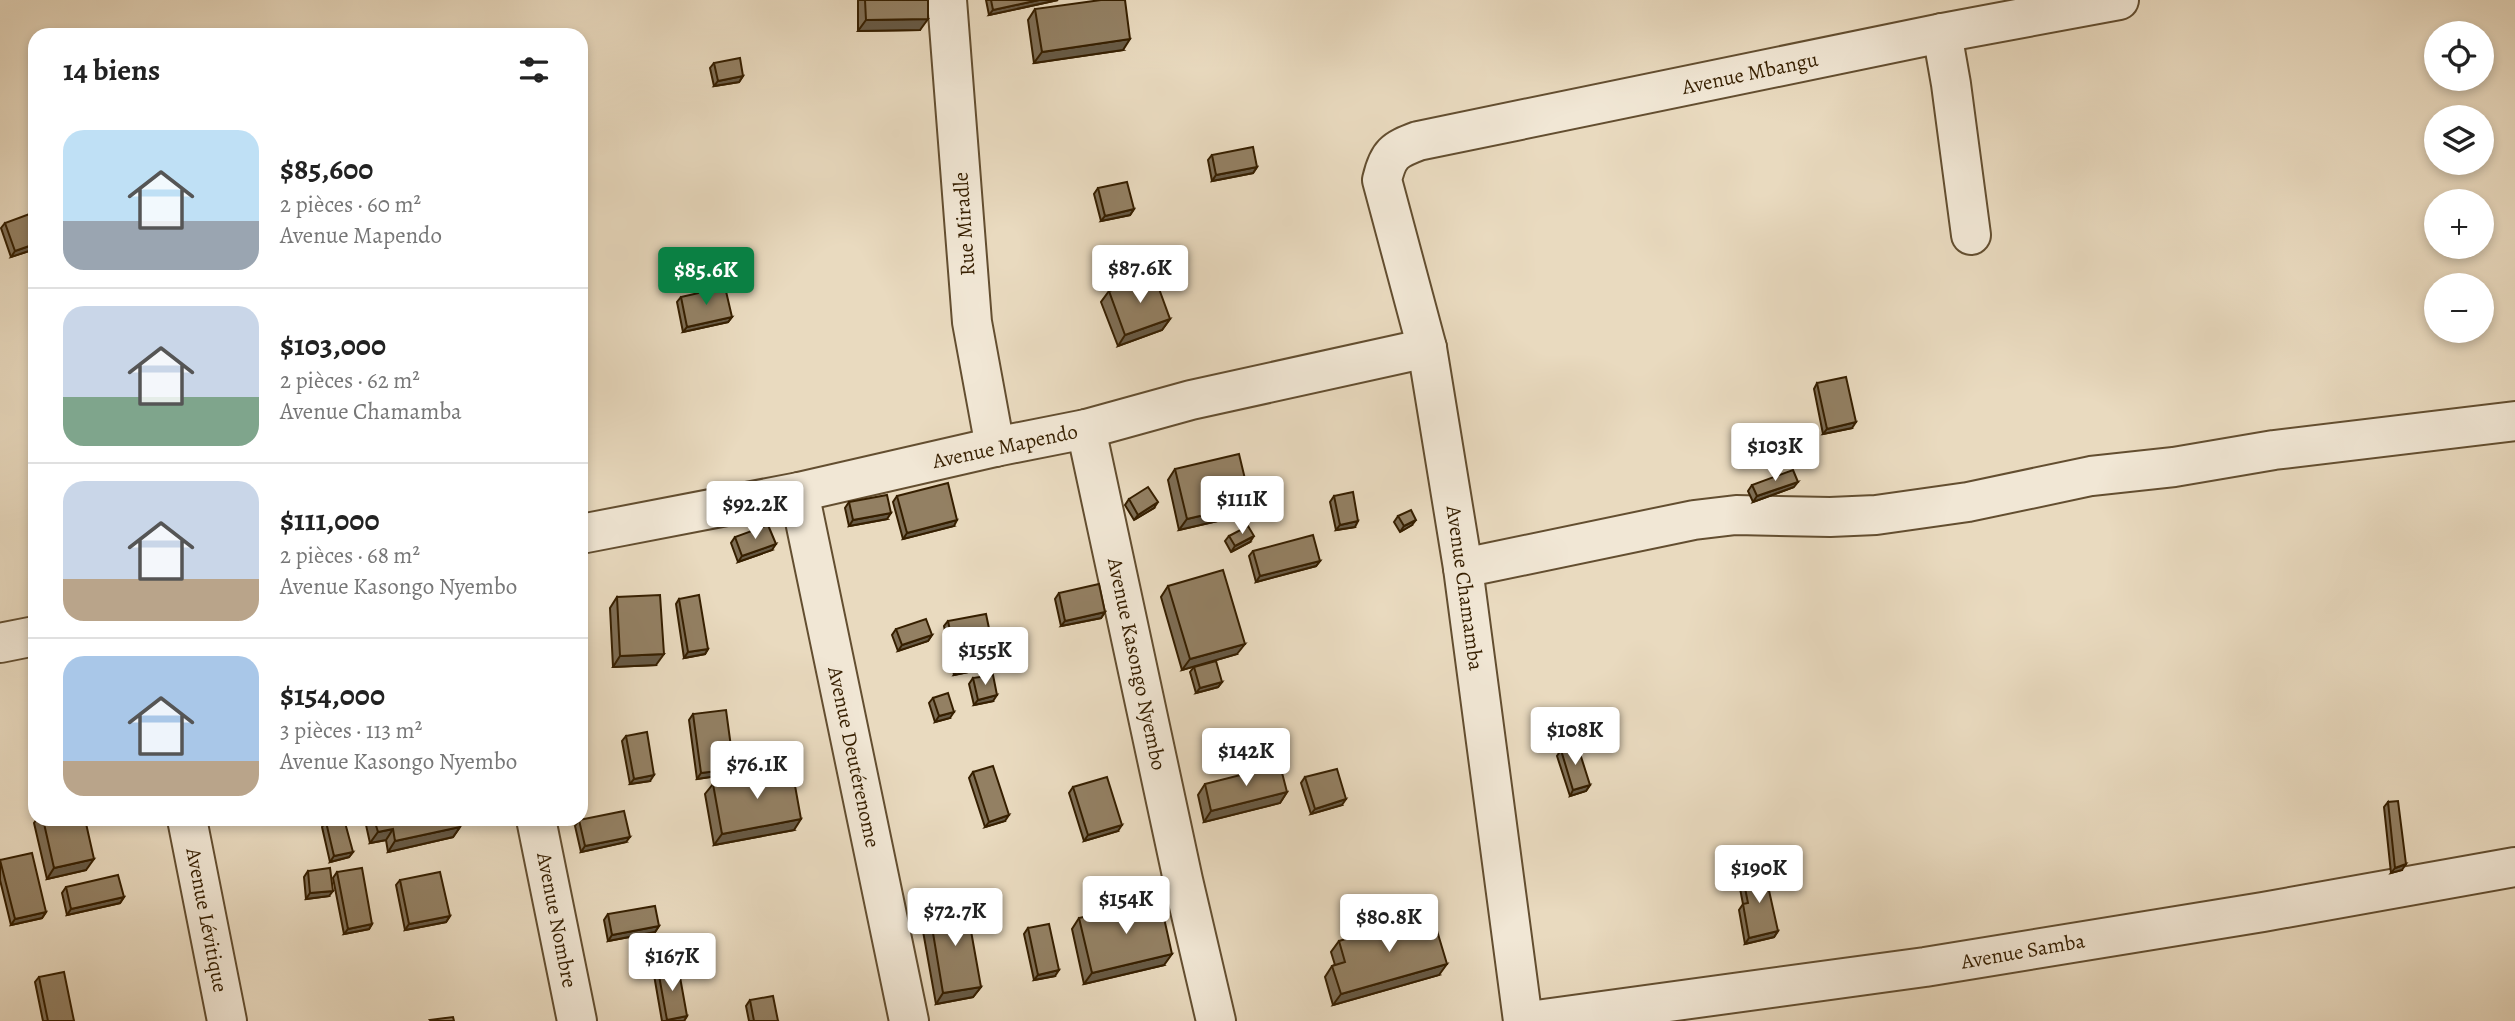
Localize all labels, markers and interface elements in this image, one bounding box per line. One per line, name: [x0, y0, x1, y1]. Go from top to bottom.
map controls: [2424, 21, 2494, 343]
button: locate: [2424, 21, 2494, 91]
street label: Avenue Mbangu: [1678, 45, 1821, 101]
text: 14 biens: [63, 50, 160, 90]
icon: filters: [515, 51, 553, 89]
button: layers: [2424, 105, 2494, 175]
text: $85,600: [280, 149, 373, 189]
icon: home: [119, 158, 203, 242]
street label: Rue Miradle: [946, 171, 982, 277]
text: 2 pièces · 60 m²: [280, 189, 421, 220]
button: +: [2424, 189, 2494, 259]
text: Avenue Mapendo: [280, 220, 442, 251]
pin: $87.6K: [1083, 246, 1197, 305]
pin: $85.6K: [649, 247, 763, 307]
text: $87.6K: [1108, 252, 1172, 283]
text: $85.6K: [674, 254, 738, 285]
button: −: [2424, 273, 2494, 343]
text: $103,000: [280, 325, 386, 365]
icon: home: [119, 334, 203, 418]
text: 2 pièces · 62 m²: [280, 365, 420, 396]
text: Avenue Chamamba: [280, 396, 462, 427]
street label: Avenue Mapendo: [929, 417, 1080, 475]
pin: $103K: [1726, 424, 1824, 483]
text: $103K: [1747, 430, 1803, 461]
pin: $111K: [1193, 476, 1291, 536]
pin: $92.2K: [698, 482, 812, 541]
text: $111K: [1217, 483, 1267, 514]
text: $92.2K: [722, 488, 788, 519]
text: $111,000: [280, 500, 380, 540]
street label: Avenue Chamamba: [1439, 503, 1490, 672]
icon: home: [119, 509, 203, 593]
text: 2 pièces · 68 m²: [280, 540, 420, 571]
street label: Avenue Kasongo Nyembo: [1101, 554, 1173, 773]
text: Avenue Kasongo Nyembo: [280, 571, 517, 602]
pin: $155K: [936, 628, 1034, 687]
text: $155K: [958, 634, 1012, 665]
street label: Avenue Deutérenome: [821, 663, 887, 850]
text: $154,000: [280, 675, 385, 715]
icon: home: [119, 684, 203, 768]
pin: $108K: [1526, 708, 1624, 767]
text: $108K: [1547, 714, 1603, 745]
text: 3 pièces · 113 m²: [280, 715, 422, 746]
pin: $142K: [1197, 728, 1295, 788]
text: $142K: [1218, 735, 1274, 766]
pin: $76.1K: [700, 742, 814, 801]
text: Avenue Kasongo Nyembo: [280, 746, 517, 777]
text: $76.1K: [727, 748, 787, 779]
street label: Avenue Lévitique: [179, 844, 235, 995]
pin: $190K: [1710, 846, 1808, 905]
street label: Avenue Nombre: [530, 849, 584, 990]
text: $190K: [1731, 852, 1787, 883]
pin: $154K: [1077, 876, 1175, 936]
text: $154K: [1099, 883, 1153, 914]
pin: $72.7K: [898, 888, 1012, 948]
pin: $80.8K: [1332, 894, 1446, 954]
text: $72.7K: [924, 895, 986, 926]
text: $80.8K: [1356, 901, 1422, 932]
street label: Avenue Samba: [1958, 926, 2087, 976]
pin: $167K: [623, 934, 721, 993]
text: $167K: [645, 940, 699, 971]

